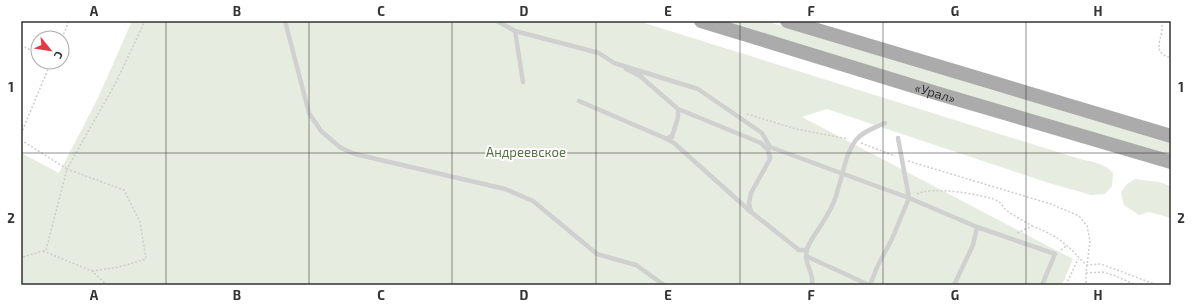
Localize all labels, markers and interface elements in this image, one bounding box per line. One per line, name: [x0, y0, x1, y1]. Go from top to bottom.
text: A: [90, 3, 99, 19]
text: B: [233, 3, 241, 19]
text: C: [377, 3, 385, 19]
text: D: [520, 3, 529, 19]
text: E: [664, 3, 672, 19]
text: F: [807, 3, 815, 19]
text: G: [951, 3, 959, 19]
text: H: [1094, 3, 1103, 19]
north arrow: [30, 30, 70, 70]
text: С: [52, 49, 66, 62]
text: 1: [8, 79, 14, 95]
street label: «Урал»: [913, 79, 957, 106]
text: 1: [1178, 79, 1184, 95]
park label: Андреевское: [486, 144, 566, 160]
text: 2: [7, 210, 15, 226]
text: 2: [1177, 210, 1185, 226]
text: A: [90, 287, 99, 303]
text: B: [233, 287, 241, 303]
text: C: [377, 287, 385, 303]
text: D: [520, 287, 529, 303]
text: E: [664, 287, 672, 303]
text: F: [807, 287, 815, 303]
text: G: [951, 287, 959, 303]
text: H: [1094, 287, 1103, 303]

